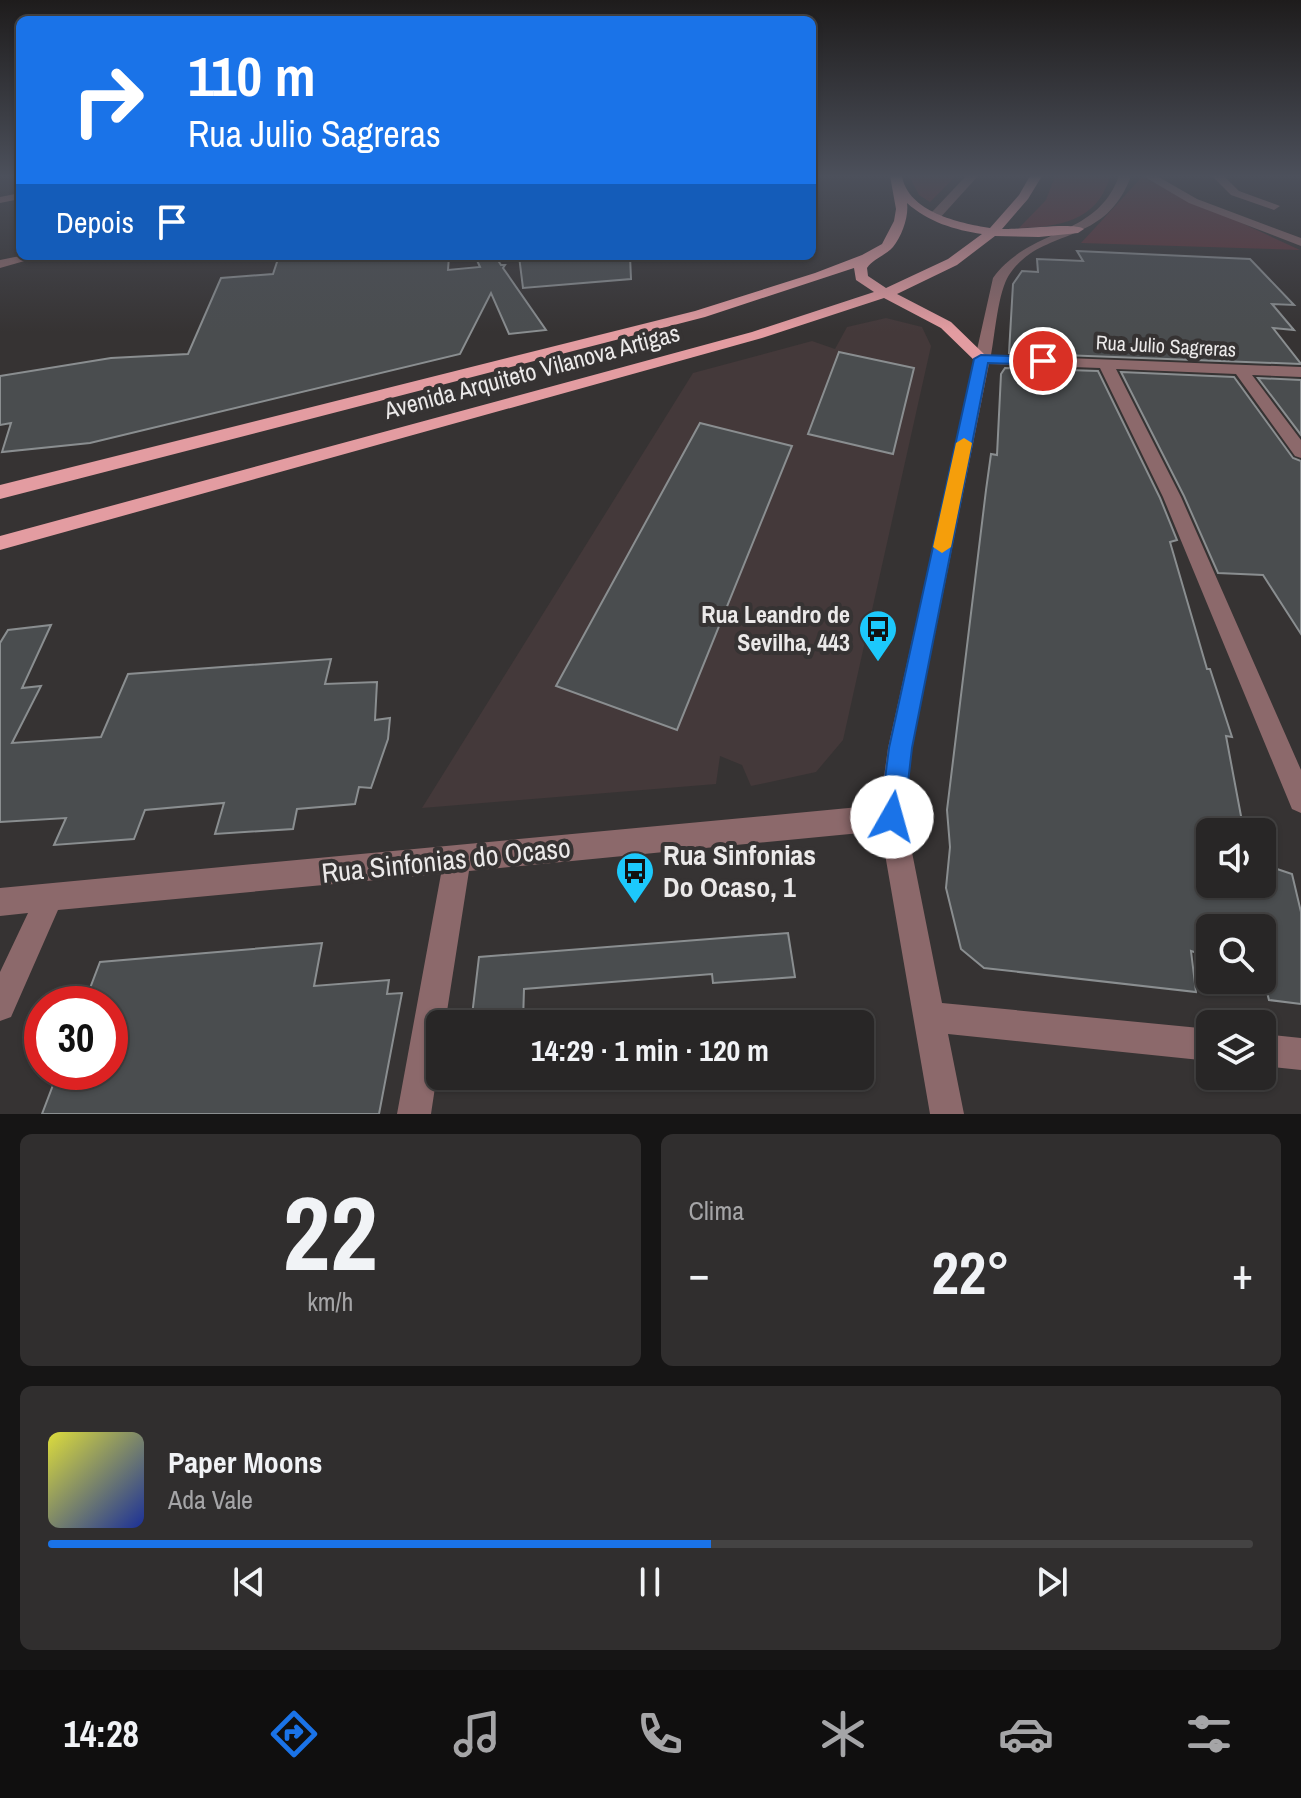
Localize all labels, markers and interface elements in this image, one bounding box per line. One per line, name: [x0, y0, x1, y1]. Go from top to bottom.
text: 110 m: [188, 38, 316, 113]
icon: right: [56, 48, 160, 152]
text: Rua Julio Sagreras: [188, 110, 441, 158]
icon: arrive: [150, 200, 194, 244]
text: Depois: [56, 202, 134, 242]
street label: Avenida Arquiteto Vilanova Artigas: [380, 316, 683, 426]
pin: [1009, 327, 1077, 395]
street label: Rua Julio Sagreras: [1095, 328, 1237, 363]
icon: arrive: [1021, 339, 1065, 383]
place label: Rua Leandro de Sevilha, 443: [701, 598, 850, 658]
bus stop icon: Rua Leandro de Sevilha, 443: [857, 608, 899, 663]
position arrow: [850, 775, 934, 859]
map controls: [1196, 818, 1276, 1090]
button: sound: [1196, 818, 1276, 898]
street label: Rua Sinfonias do Ocaso: [320, 828, 572, 892]
place label: Rua Sinfonias Do Ocaso, 1: [663, 836, 816, 906]
bus stop icon: Rua Sinfonias Do Ocaso, 1: [614, 850, 656, 905]
button: search: [1196, 914, 1276, 994]
speed limit sign: 30: [24, 986, 128, 1090]
button: layers: [1196, 1010, 1276, 1090]
text: 14:29 · 1 min · 120 m: [531, 1030, 769, 1070]
text: 22: [283, 1162, 378, 1302]
text: Clima: [689, 1193, 744, 1228]
text: 22°: [931, 1232, 1010, 1313]
text: −: [689, 1243, 710, 1303]
text: +: [1232, 1243, 1253, 1303]
text: km/h: [307, 1284, 353, 1319]
text: Paper Moons: [168, 1442, 322, 1482]
text: Ada Vale: [168, 1482, 253, 1517]
icon: previous: [227, 1560, 271, 1604]
icon: pause: [628, 1560, 672, 1604]
icon: next: [1030, 1560, 1074, 1604]
icon: directions: [266, 1706, 322, 1762]
icon: music: [449, 1706, 505, 1762]
icon: phone: [632, 1706, 688, 1762]
icon: climate: [815, 1706, 871, 1762]
icon: car: [998, 1706, 1054, 1762]
icon: filters: [1181, 1706, 1237, 1762]
text: 14:28: [64, 1710, 139, 1758]

